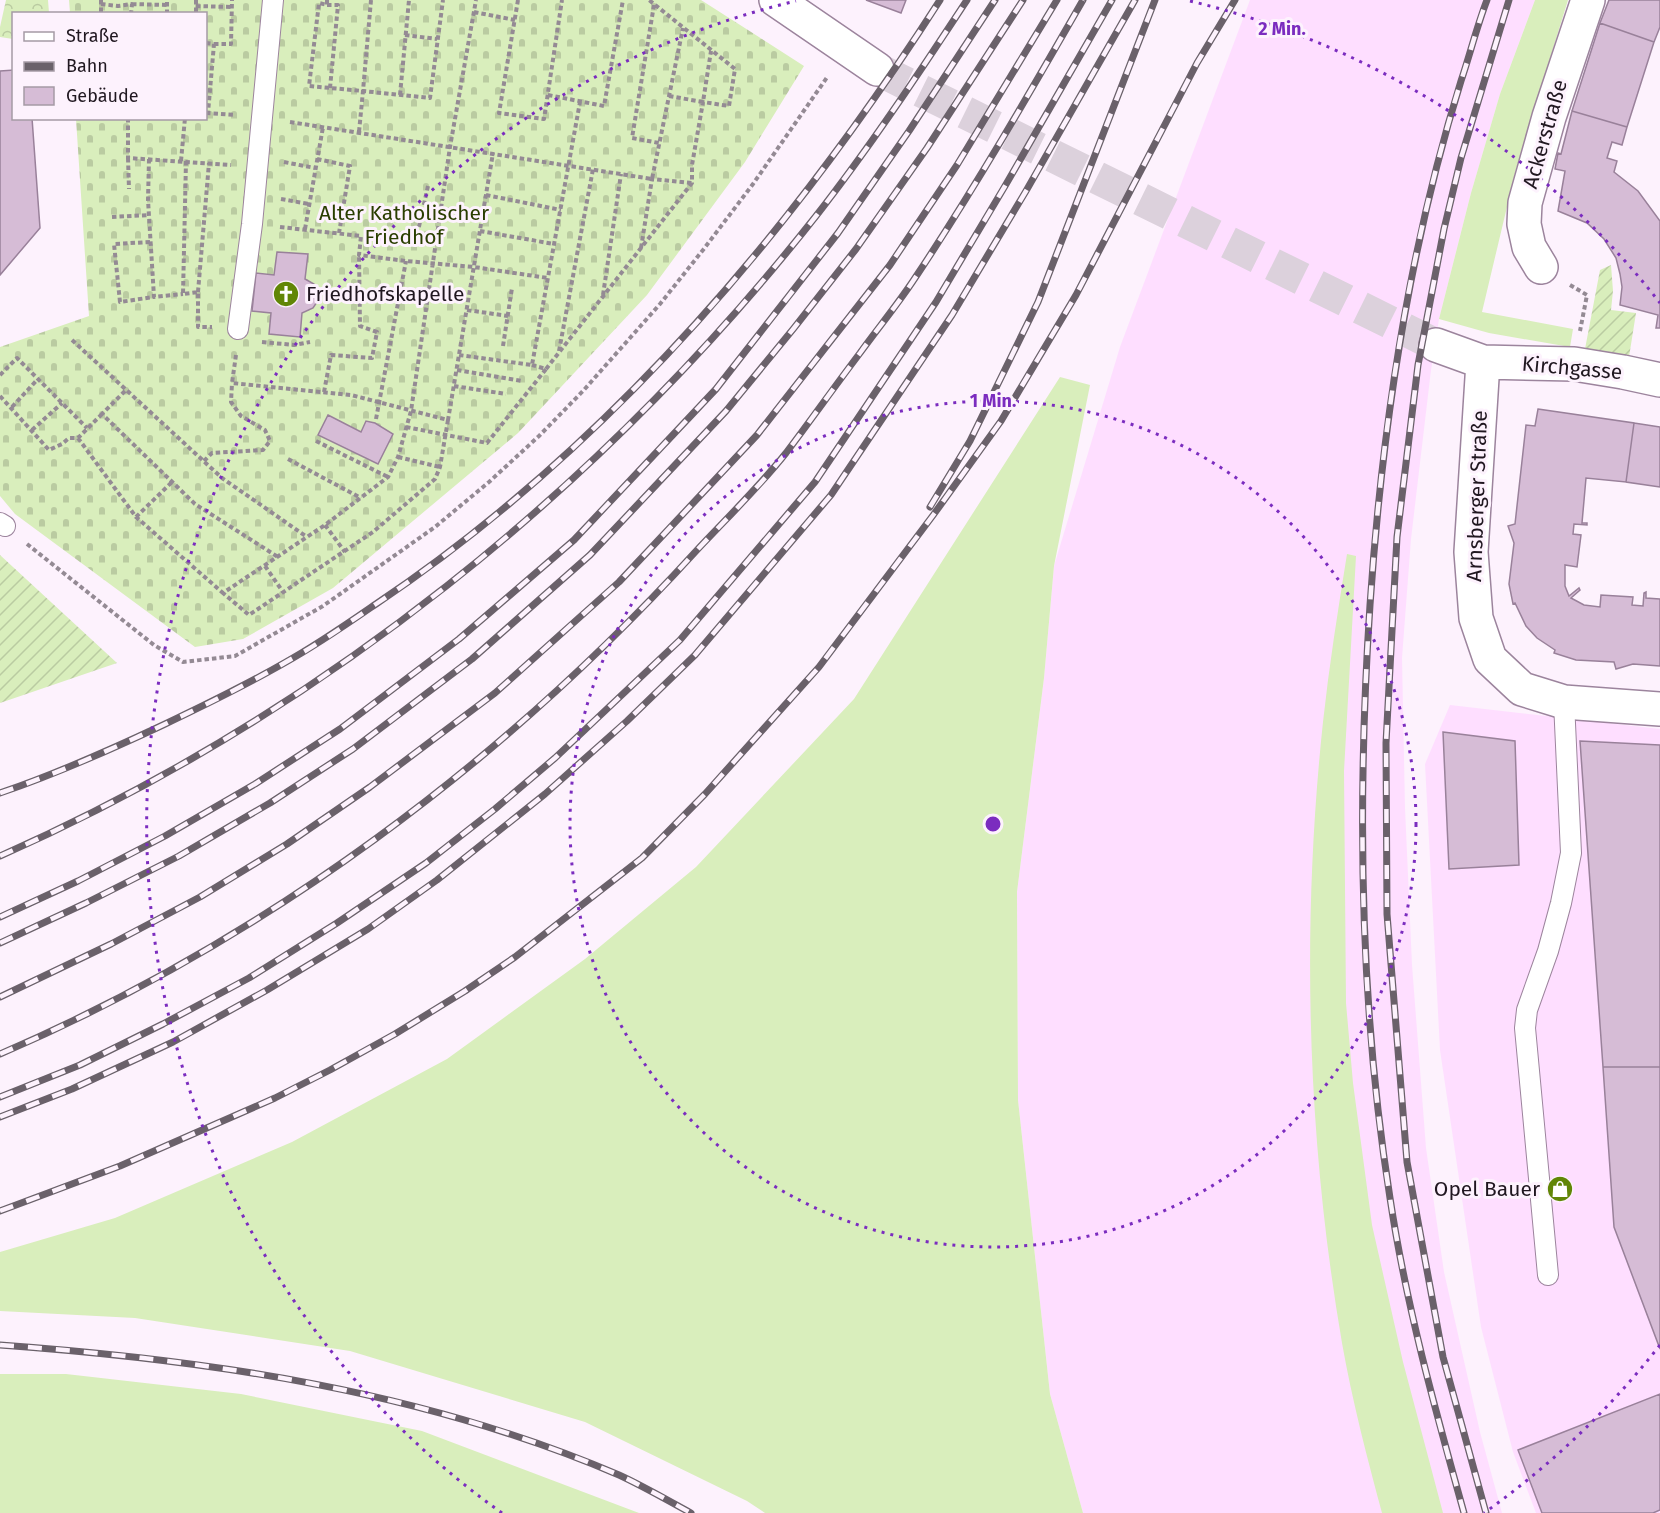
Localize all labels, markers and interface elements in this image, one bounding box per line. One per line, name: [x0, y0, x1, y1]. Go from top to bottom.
legend: [12, 12, 207, 120]
text: 2 Min.: [1258, 18, 1306, 40]
text: Straße: [66, 25, 119, 47]
text: Bahn: [66, 55, 108, 77]
street label: Ackerstraße: [1517, 77, 1573, 191]
text: Gebäude: [66, 85, 139, 107]
park label: Alter Katholischer Friedhof: [319, 200, 489, 250]
church icon: Friedhofskapelle: [271, 279, 301, 309]
place label: Friedhofskapelle: [306, 281, 464, 307]
street label: Kirchgasse: [1521, 351, 1623, 385]
text: 1 Min.: [970, 390, 1016, 412]
street label: Arnsberger Straße: [1461, 410, 1493, 582]
centre of rings: [983, 814, 1003, 834]
shop icon: Opel Bauer: [1545, 1174, 1575, 1204]
place label: Opel Bauer: [1434, 1176, 1540, 1202]

